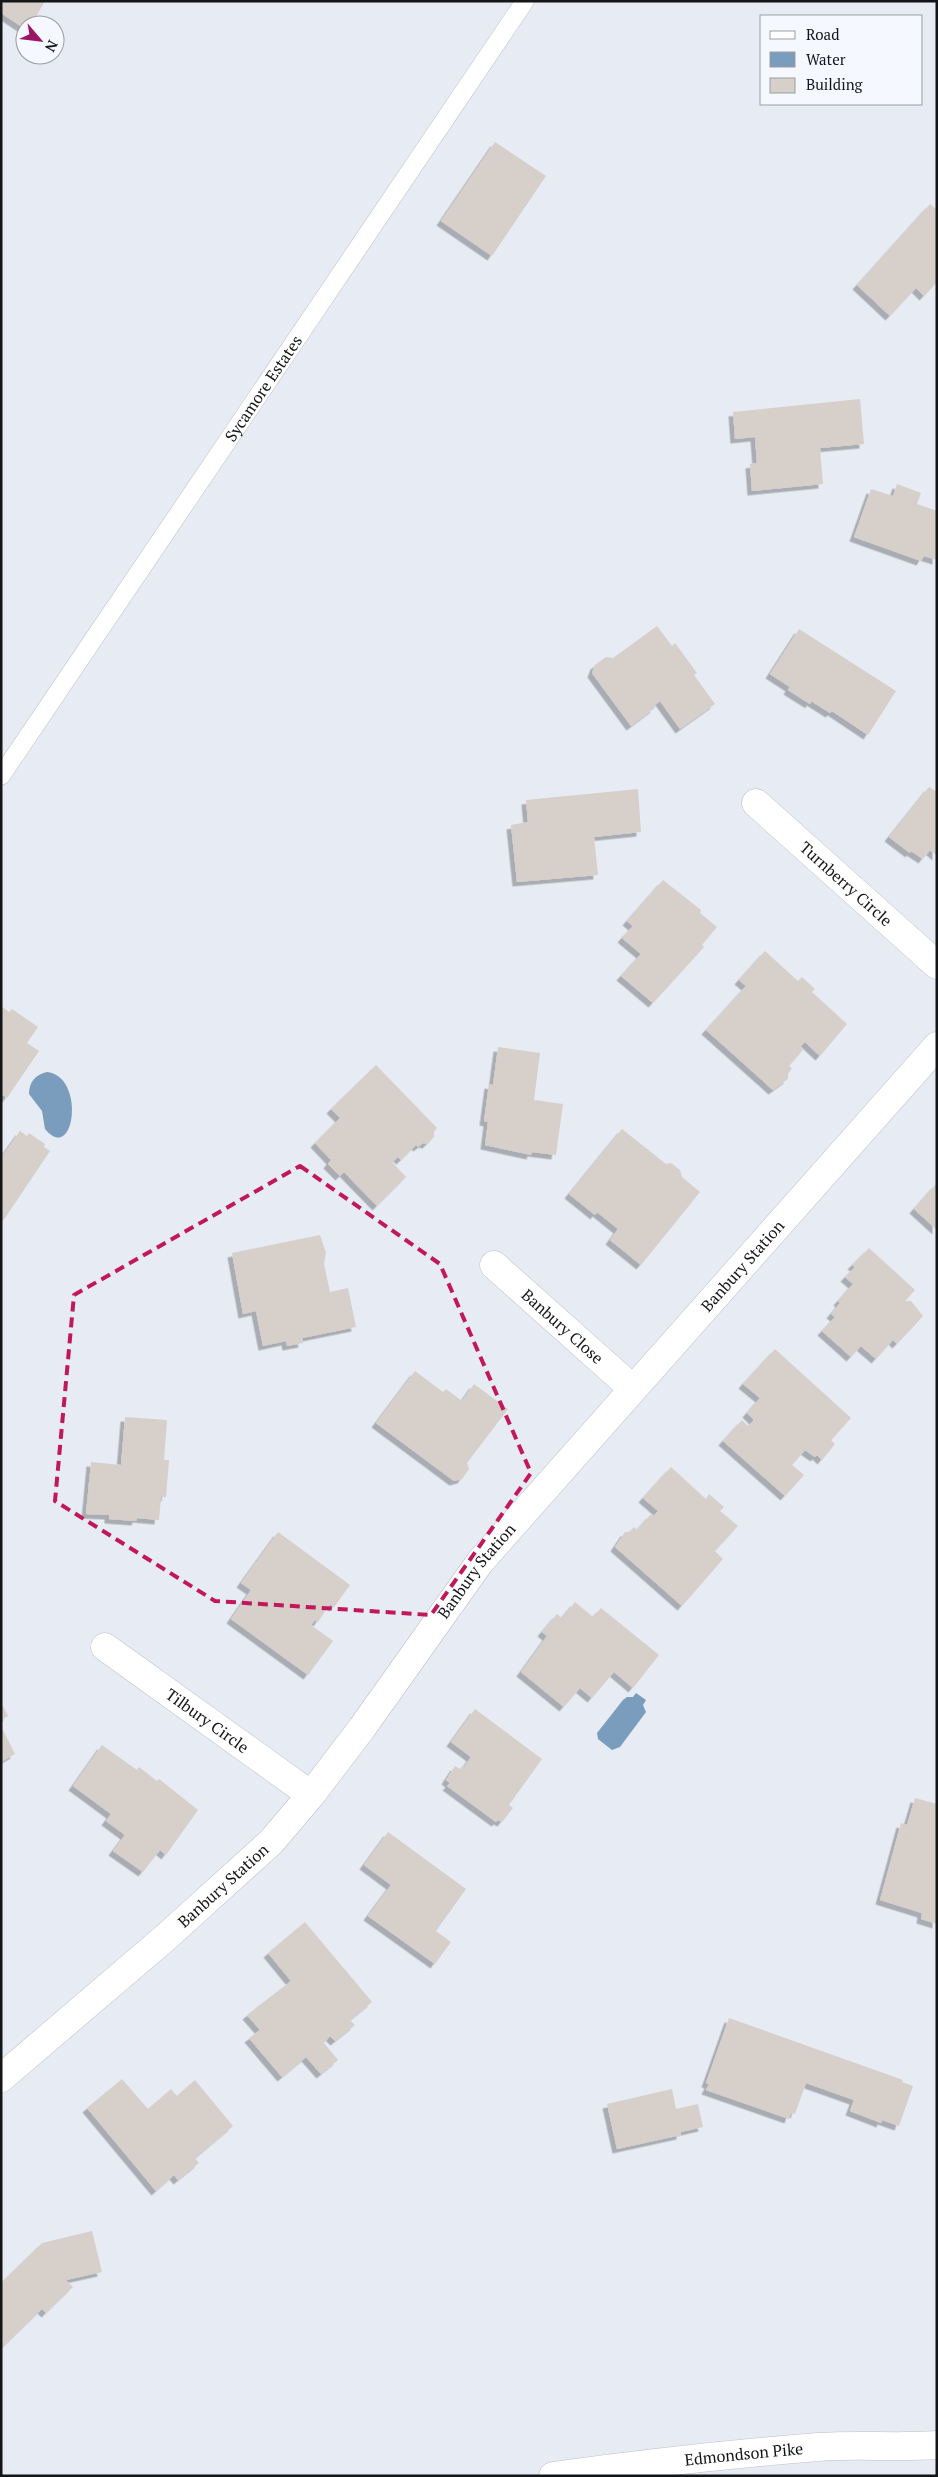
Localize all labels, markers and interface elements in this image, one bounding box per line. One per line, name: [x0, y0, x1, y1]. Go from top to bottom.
north arrow: [15, 15, 65, 65]
legend: [760, 15, 923, 105]
text: Road: [806, 24, 839, 44]
text: N: [41, 37, 63, 56]
text: Water: [806, 49, 846, 69]
text: Building: [806, 74, 864, 94]
street label: Sycamore Estates: [219, 331, 307, 446]
street label: Turnberry Circle: [795, 836, 897, 931]
street label: Banbury Station: [696, 1215, 789, 1316]
street label: Banbury Close: [517, 1284, 608, 1369]
street label: Banbury Station: [432, 1518, 521, 1623]
street label: Tilbury Circle: [161, 1683, 253, 1758]
street label: Banbury Station: [173, 1838, 274, 1932]
street label: Edmondson Pike: [683, 2437, 804, 2471]

